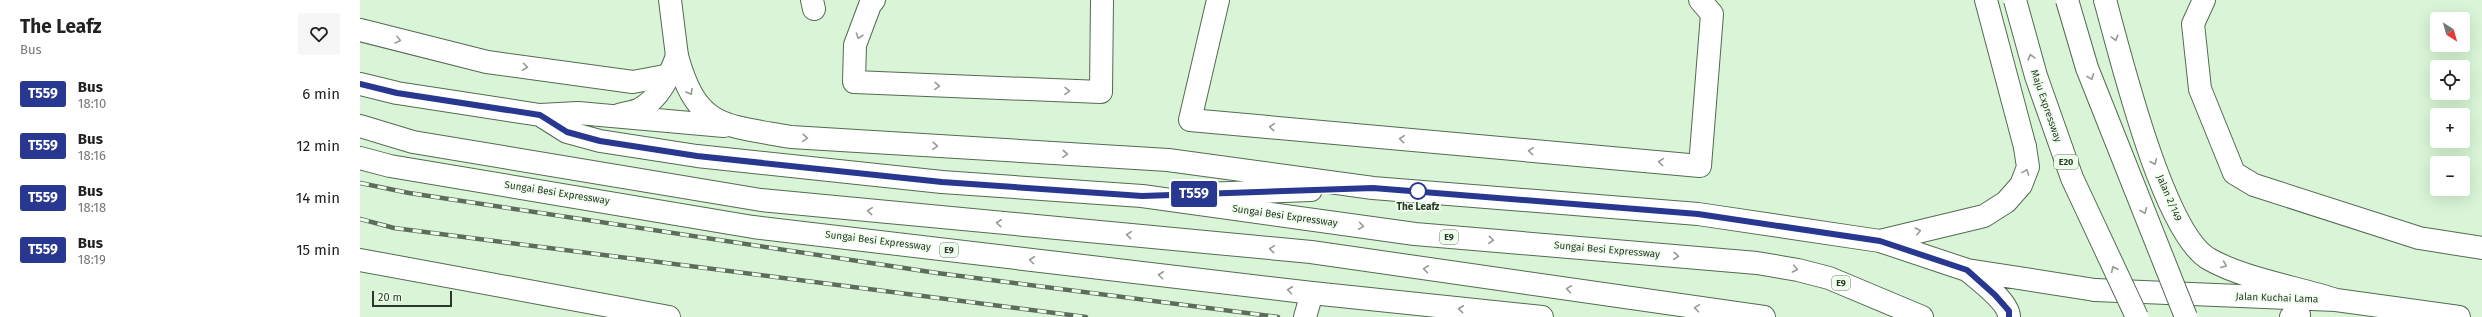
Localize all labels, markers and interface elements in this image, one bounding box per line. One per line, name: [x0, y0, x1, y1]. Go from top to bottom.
north arrow: [2430, 12, 2470, 52]
map controls: [2430, 12, 2470, 196]
button: heart: [298, 13, 340, 55]
text: The Leafz: [20, 15, 102, 38]
one-way arrow: [855, 32, 863, 39]
one-way arrow: [2111, 34, 2119, 41]
one-way arrow: [395, 35, 401, 43]
text: Bus: [20, 42, 42, 57]
one-way arrow: [2027, 54, 2035, 61]
button: locate: [2430, 60, 2470, 100]
one-way arrow: [522, 62, 528, 71]
street label: Maju Expressway: [2028, 68, 2064, 144]
one-way arrow: [2086, 74, 2094, 81]
text: Bus: [78, 78, 103, 96]
one-way arrow: [934, 81, 940, 90]
text: T559: [28, 85, 58, 102]
text: 6 min: [302, 85, 340, 103]
one-way arrow: [1064, 87, 1070, 95]
one-way arrow: [685, 88, 693, 95]
text: 18:10: [78, 96, 106, 111]
button: +: [2430, 108, 2470, 148]
one-way arrow: [1269, 123, 1275, 132]
text: Bus: [78, 130, 103, 148]
one-way arrow: [802, 133, 808, 142]
one-way arrow: [1399, 135, 1405, 144]
text: T559: [28, 137, 58, 154]
text: 12 min: [296, 137, 340, 155]
one-way arrow: [932, 142, 938, 150]
one-way arrow: [1528, 146, 1534, 155]
text: 18:16: [78, 148, 106, 163]
one-way arrow: [1062, 150, 1068, 158]
road number: E20: [2054, 155, 2078, 169]
button: −: [2430, 156, 2470, 196]
one-way arrow: [1658, 158, 1664, 167]
one-way arrow: [2149, 158, 2157, 165]
one-way arrow: [2021, 169, 2030, 176]
street label: Jalan 2/149: [2154, 173, 2184, 223]
street label: Sungai Besi Expressway: [504, 179, 611, 207]
line badge: T559: [1166, 181, 1222, 207]
text: Bus: [78, 182, 103, 200]
marker: The Leafz: [1409, 182, 1427, 200]
text: T559: [1179, 185, 1209, 202]
text: T559: [28, 189, 58, 206]
text: 14 min: [296, 189, 340, 207]
text: 18:18: [78, 200, 106, 215]
place label: The Leafz: [1397, 201, 1440, 213]
street label: Sungai Besi Expressway: [1232, 203, 1339, 229]
one-way arrow: [867, 206, 873, 215]
one-way arrow: [2139, 207, 2147, 215]
one-way arrow: [996, 218, 1002, 227]
one-way arrow: [1358, 221, 1364, 230]
one-way arrow: [1914, 227, 1921, 236]
street label: Sungai Besi Expressway: [825, 229, 932, 253]
road number: E9: [1440, 230, 1458, 244]
one-way arrow: [1126, 231, 1132, 240]
text: Bus: [78, 234, 103, 252]
one-way arrow: [1488, 236, 1494, 245]
street label: Sungai Besi Expressway: [1554, 239, 1661, 261]
text: T559: [28, 241, 58, 258]
text: 15 min: [296, 241, 340, 259]
road number: E9: [940, 243, 958, 257]
one-way arrow: [1269, 244, 1275, 253]
one-way arrow: [1673, 251, 1679, 260]
text: 18:19: [78, 252, 106, 267]
one-way arrow: [1029, 255, 1035, 264]
one-way arrow: [2220, 261, 2227, 269]
one-way arrow: [1423, 265, 1429, 274]
one-way arrow: [1792, 265, 1798, 273]
one-way arrow: [2111, 266, 2119, 273]
one-way arrow: [1158, 271, 1164, 280]
road number: E9: [1832, 276, 1850, 290]
one-way arrow: [1565, 285, 1572, 294]
one-way arrow: [1287, 286, 1293, 295]
scale bar: [372, 289, 452, 308]
text: 20 m: [378, 291, 402, 304]
street label: Jalan Kuchai Lama: [2235, 291, 2319, 305]
one-way arrow: [1694, 303, 1700, 312]
one-way arrow: [1458, 304, 1464, 313]

